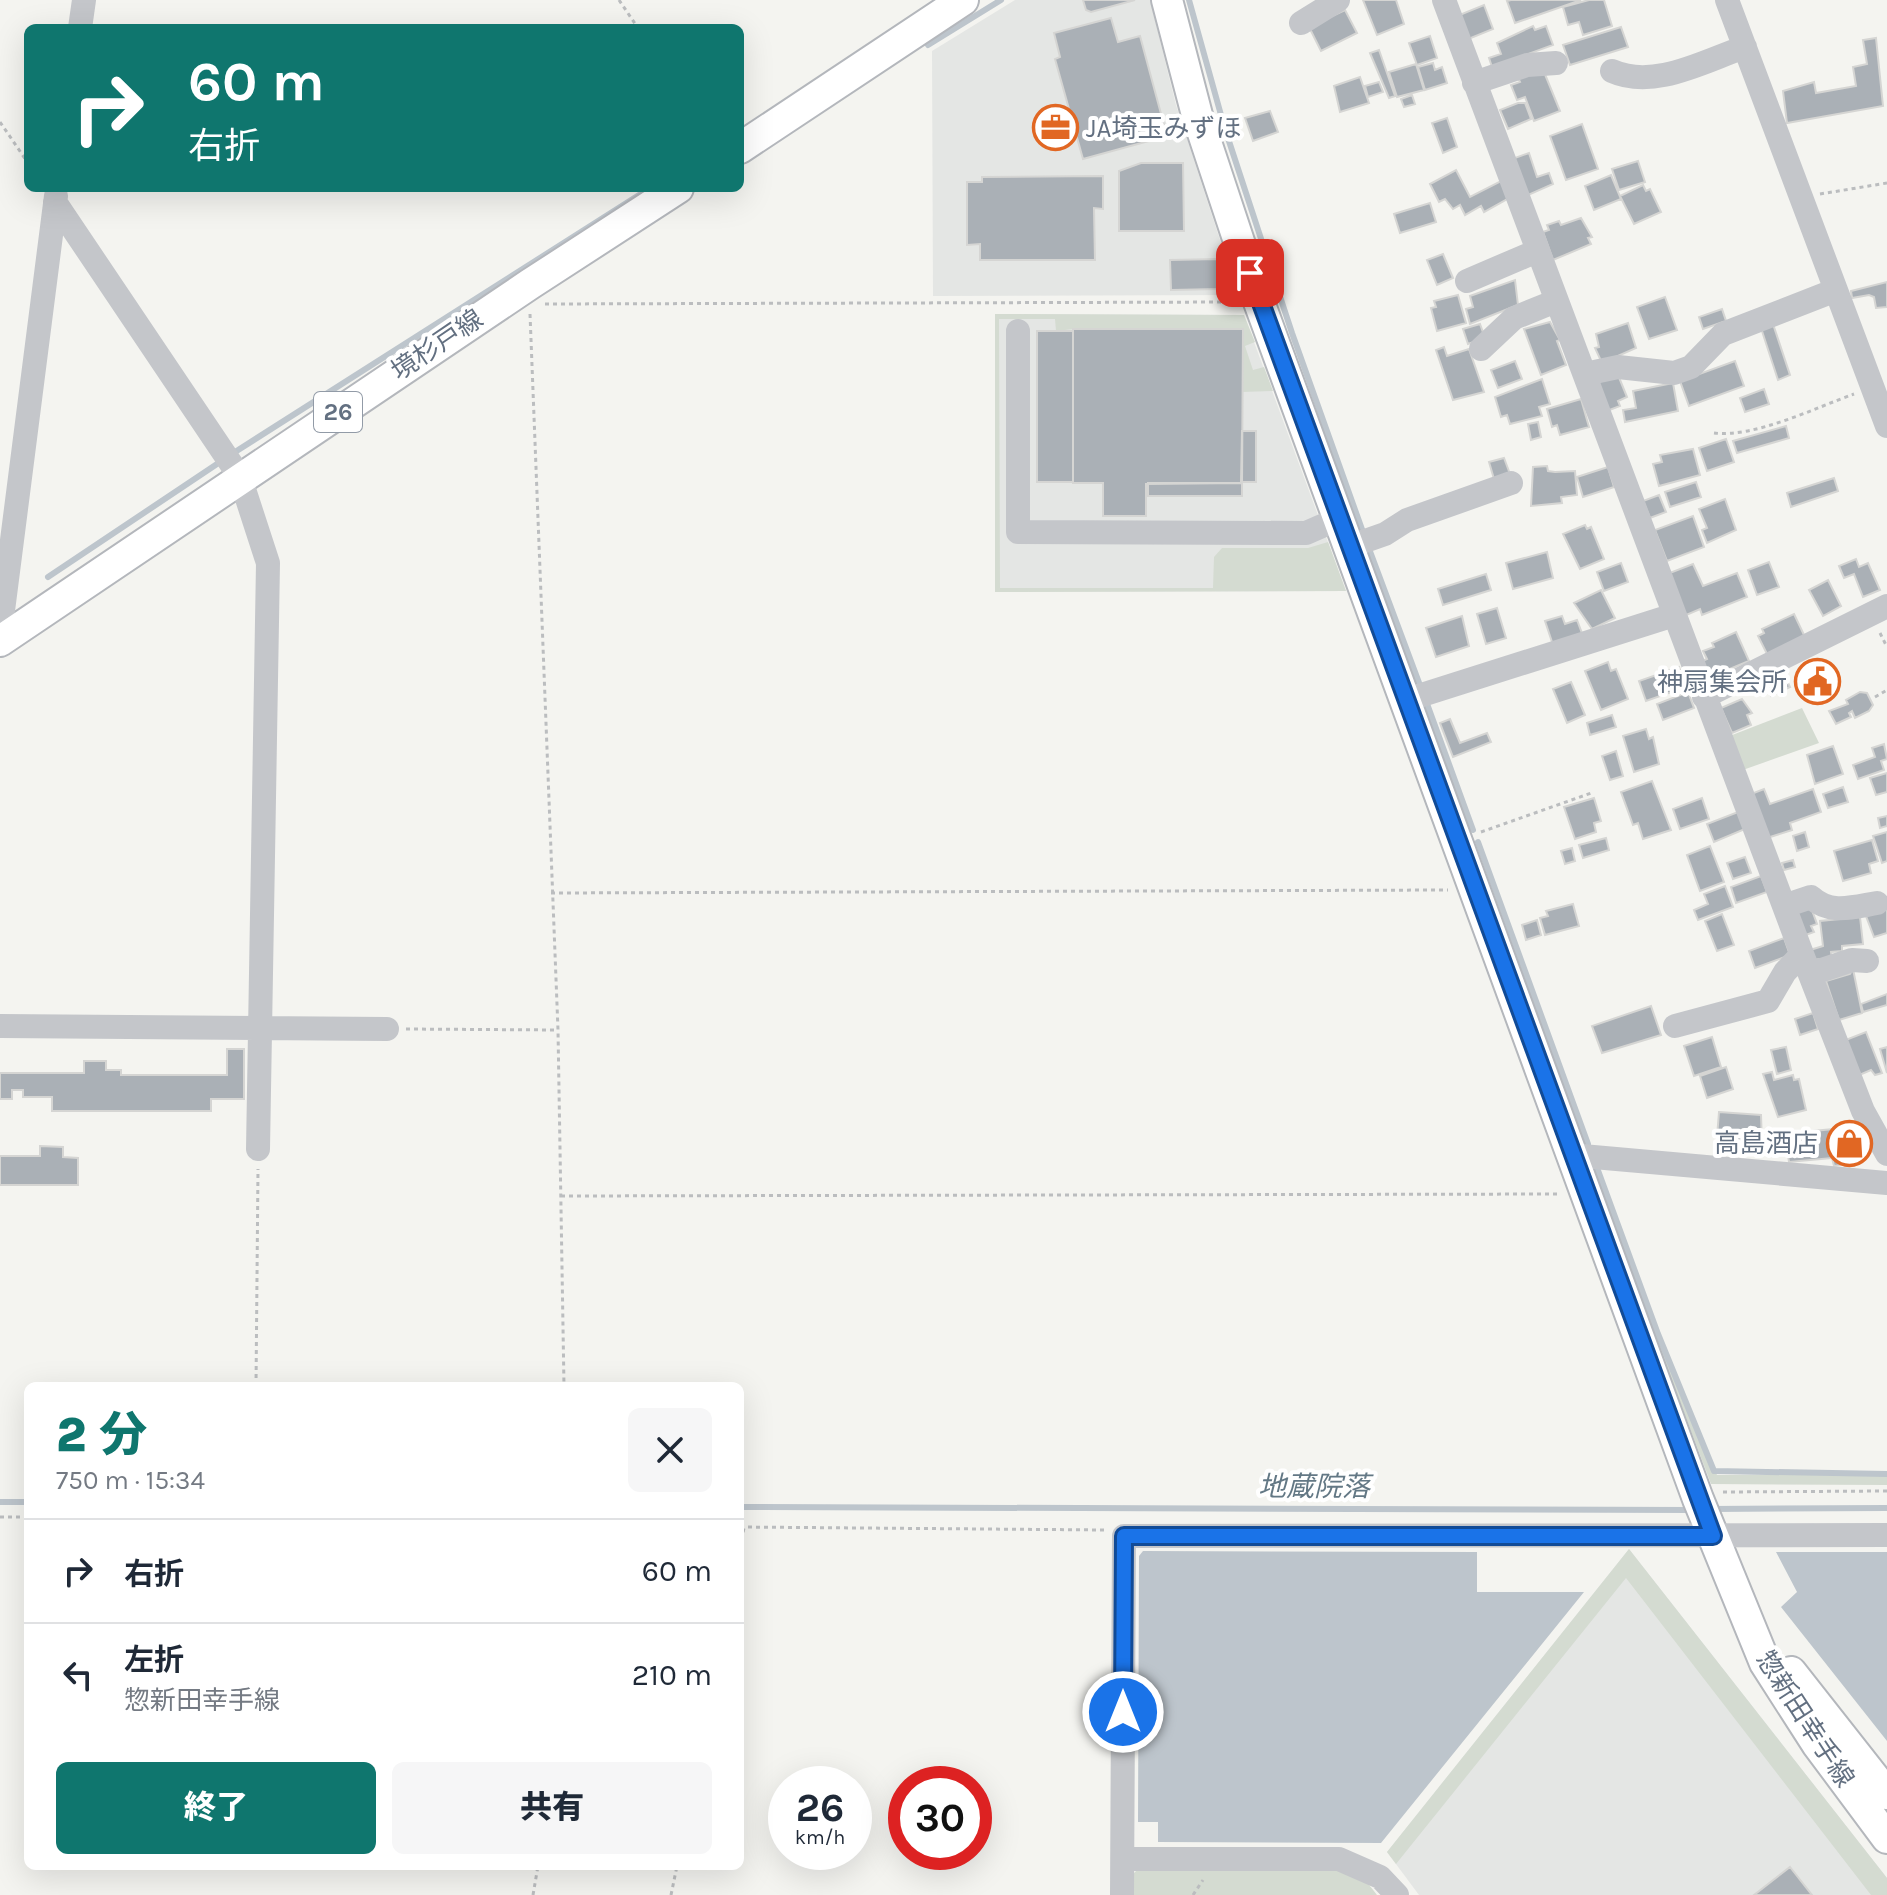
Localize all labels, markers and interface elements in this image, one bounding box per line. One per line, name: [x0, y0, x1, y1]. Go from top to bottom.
text: 60 m: [188, 49, 325, 114]
icon: right: [56, 56, 160, 160]
office icon: JA埼玉みずほ: [1031, 104, 1079, 152]
place label: JA埼玉みずほ: [1086, 113, 1241, 144]
text: 右折: [188, 125, 260, 167]
pin: [1216, 239, 1284, 307]
icon: arrive: [1228, 251, 1272, 295]
street label: 境杉戸線: [385, 303, 489, 387]
road number: 26: [314, 392, 362, 432]
public building icon: 神扇集会所: [1794, 658, 1842, 706]
place label: 神扇集会所: [1657, 667, 1787, 698]
shop icon: 高島酒店: [1825, 1119, 1873, 1167]
place label: 高島酒店: [1714, 1128, 1818, 1159]
text: 2 分: [56, 1407, 147, 1463]
button: close: [628, 1408, 712, 1492]
text: 750 m · 15:34: [56, 1465, 205, 1496]
water label: 地蔵院落: [1258, 1470, 1374, 1503]
icon: right: [56, 1549, 100, 1593]
text: 60 m: [642, 1553, 712, 1589]
text: 右折: [124, 1556, 184, 1592]
text: 左折: [124, 1642, 184, 1678]
street label: 惣新田幸手線: [1750, 1645, 1860, 1793]
icon: left: [56, 1653, 100, 1697]
text: 210 m: [632, 1657, 712, 1693]
position arrow: [1081, 1670, 1165, 1754]
text: 惣新田幸手線: [124, 1685, 280, 1716]
button: 終了: [56, 1762, 376, 1854]
button: 共有: [392, 1762, 712, 1854]
speed limit sign: 30: [888, 1766, 992, 1870]
text: 26: [796, 1784, 844, 1831]
text: km/h: [795, 1826, 845, 1849]

